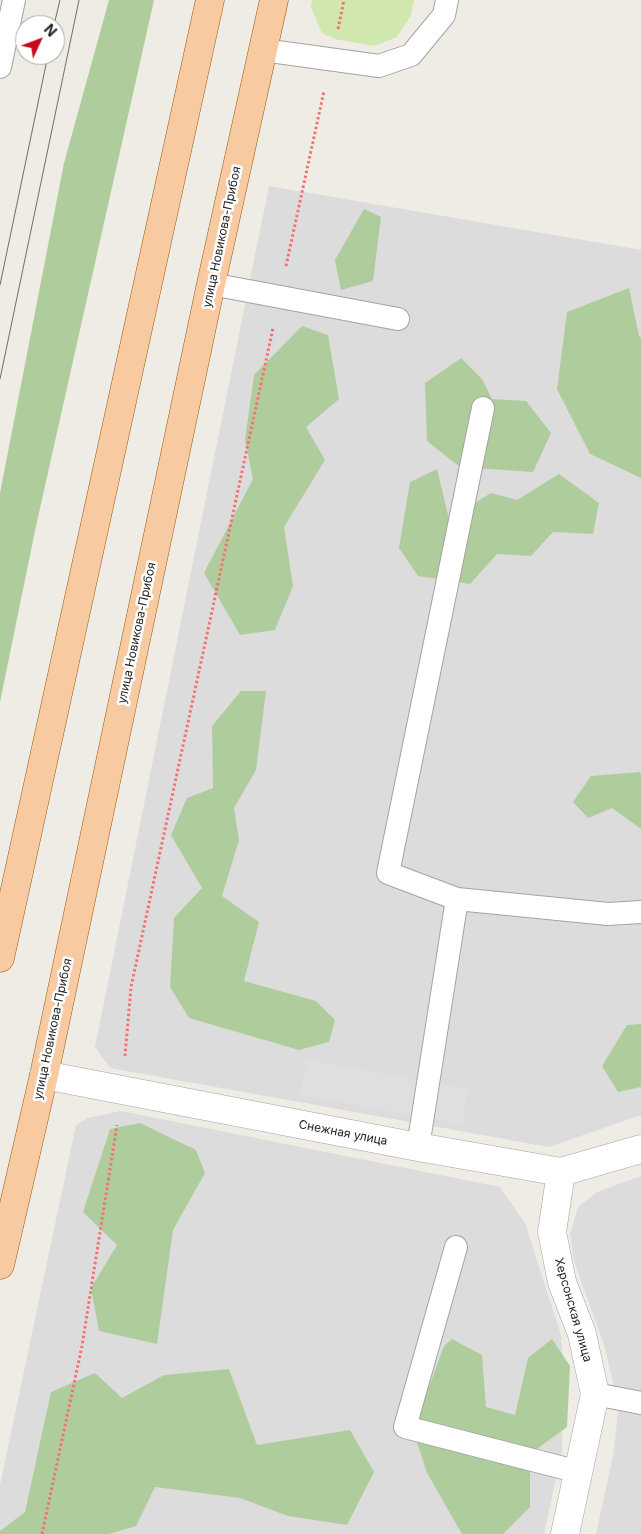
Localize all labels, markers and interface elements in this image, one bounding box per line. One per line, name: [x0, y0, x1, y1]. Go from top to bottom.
north arrow: [15, 15, 65, 65]
text: N: [41, 20, 60, 40]
street label: улица Новикова-Прибоя: [200, 165, 244, 309]
street label: улица Новикова-Прибоя: [115, 561, 159, 705]
street label: улица Новикова-Прибоя: [31, 957, 75, 1101]
street label: Снежная улица: [297, 1117, 389, 1149]
street label: Херсонская улица: [551, 1256, 595, 1364]

